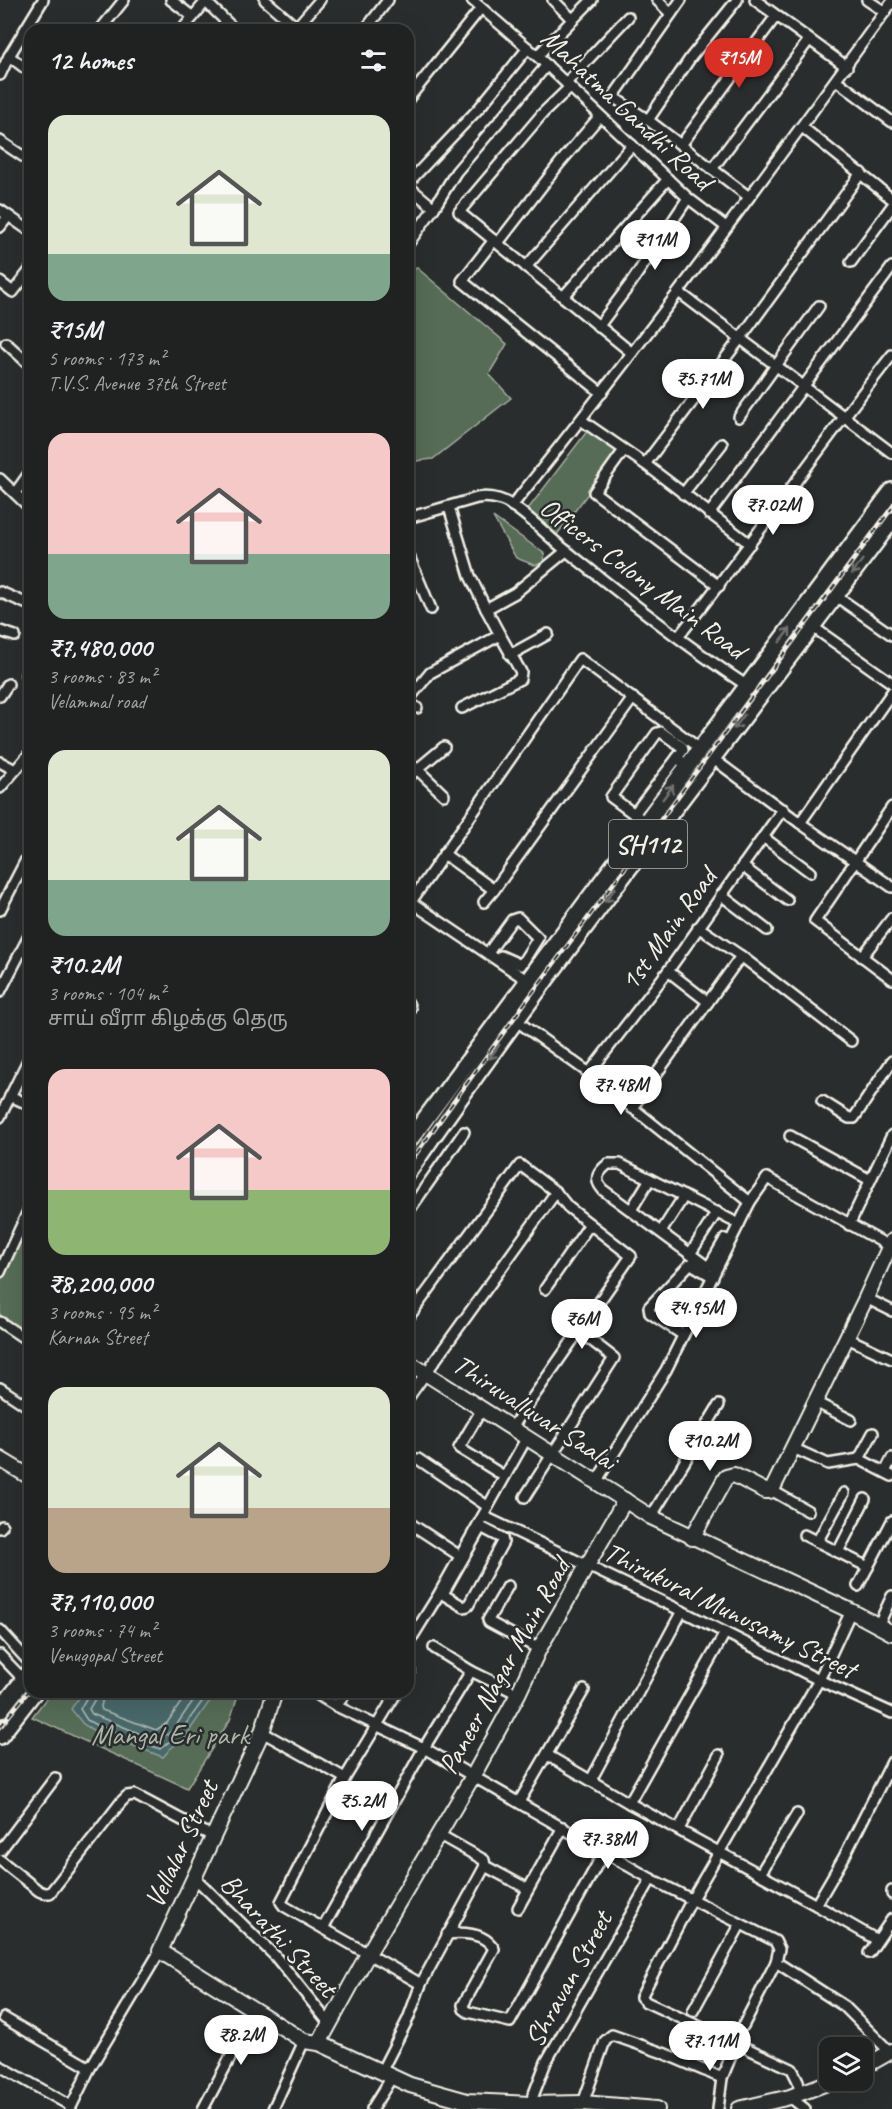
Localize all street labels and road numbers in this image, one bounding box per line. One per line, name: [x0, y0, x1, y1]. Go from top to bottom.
street label: Mahatma Gandhi Road: [534, 21, 723, 200]
street label: Officers Colony Main Road: [533, 489, 756, 669]
road number: SH112: [609, 820, 687, 868]
street label: 1st Main Road: [612, 858, 726, 997]
street label: Thiruvalluvar Saalai: [446, 1346, 627, 1480]
street label: Thirukural Munusamy Street: [598, 1534, 865, 1688]
street label: Paneer Nagar Main Road: [430, 1549, 580, 1780]
street label: Vellalar Street: [136, 1772, 227, 1913]
street label: Bharathi Street: [213, 1866, 347, 2006]
street label: Shravan Street: [516, 1903, 621, 2053]

